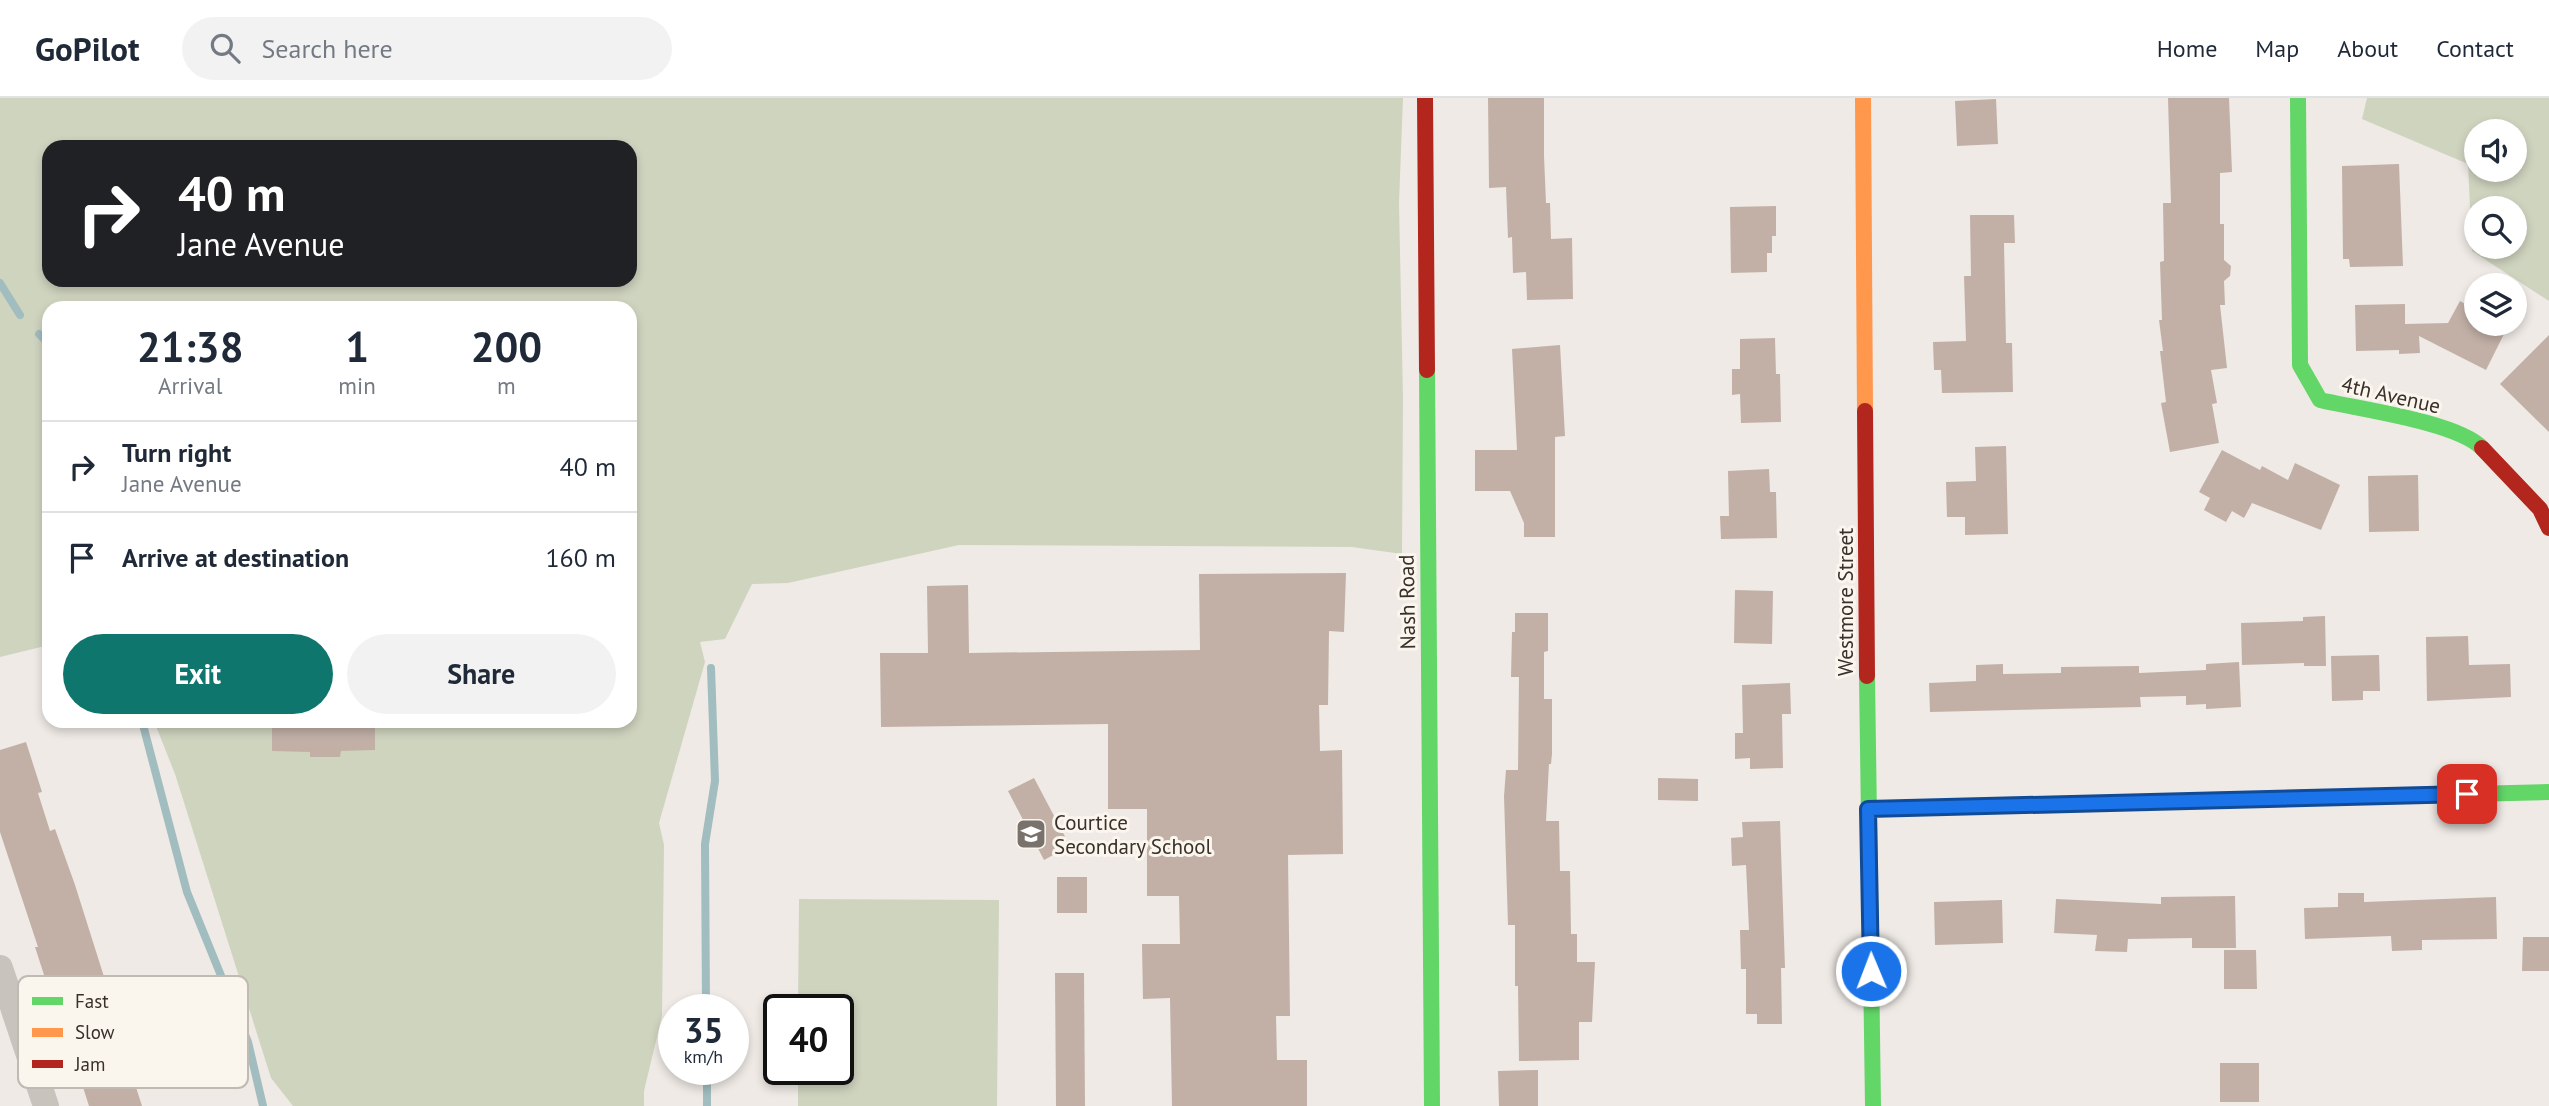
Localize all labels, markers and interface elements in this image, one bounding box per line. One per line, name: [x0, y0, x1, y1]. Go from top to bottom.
search box: [182, 17, 672, 80]
text: GoPilot: [35, 27, 140, 70]
icon: search: [206, 29, 244, 67]
text: Search here: [262, 32, 393, 65]
text: Home: [2157, 33, 2217, 64]
text: Map: [2255, 33, 2299, 64]
text: About: [2337, 33, 2398, 64]
text: Contact: [2436, 33, 2514, 64]
map controls: [2464, 119, 2527, 336]
button: sound: [2464, 119, 2527, 182]
text: 40 m: [178, 161, 285, 225]
icon: right: [63, 168, 154, 259]
button: search: [2464, 196, 2527, 259]
text: Jane Avenue: [178, 223, 344, 265]
button: layers: [2464, 273, 2527, 336]
text: 21:38: [137, 319, 243, 374]
text: 1: [345, 319, 369, 374]
text: 200: [471, 319, 542, 374]
text: Arrival: [158, 371, 222, 400]
text: min: [338, 371, 376, 400]
text: m: [497, 371, 516, 400]
street label: 4th Avenue: [2339, 371, 2443, 419]
text: Turn right: [122, 436, 231, 469]
icon: right: [63, 448, 101, 486]
text: 40 m: [560, 450, 616, 483]
text: Jane Avenue: [122, 469, 242, 498]
street label: Westmore Street: [1832, 528, 1859, 676]
icon: arrive: [63, 539, 101, 577]
text: Arrive at destination: [122, 541, 349, 574]
text: 160 m: [545, 541, 616, 574]
street label: Nash Road: [1393, 554, 1421, 650]
button: Exit: [63, 634, 333, 714]
button: Share: [347, 634, 616, 714]
pin: [2437, 764, 2497, 824]
icon: arrive: [2448, 775, 2486, 813]
place label: Courtice Secondary School: [1054, 809, 1212, 860]
school or university icon: Courtice Secondary School: [1014, 817, 1048, 851]
position arrow: [1834, 934, 1908, 1008]
legend: [18, 976, 248, 1088]
text: Fast: [75, 989, 109, 1013]
speed limit sign: 40: [763, 994, 854, 1085]
text: 35: [684, 1007, 723, 1053]
text: Slow: [75, 1020, 115, 1044]
text: km/h: [684, 1045, 723, 1068]
text: Jam: [74, 1052, 105, 1076]

